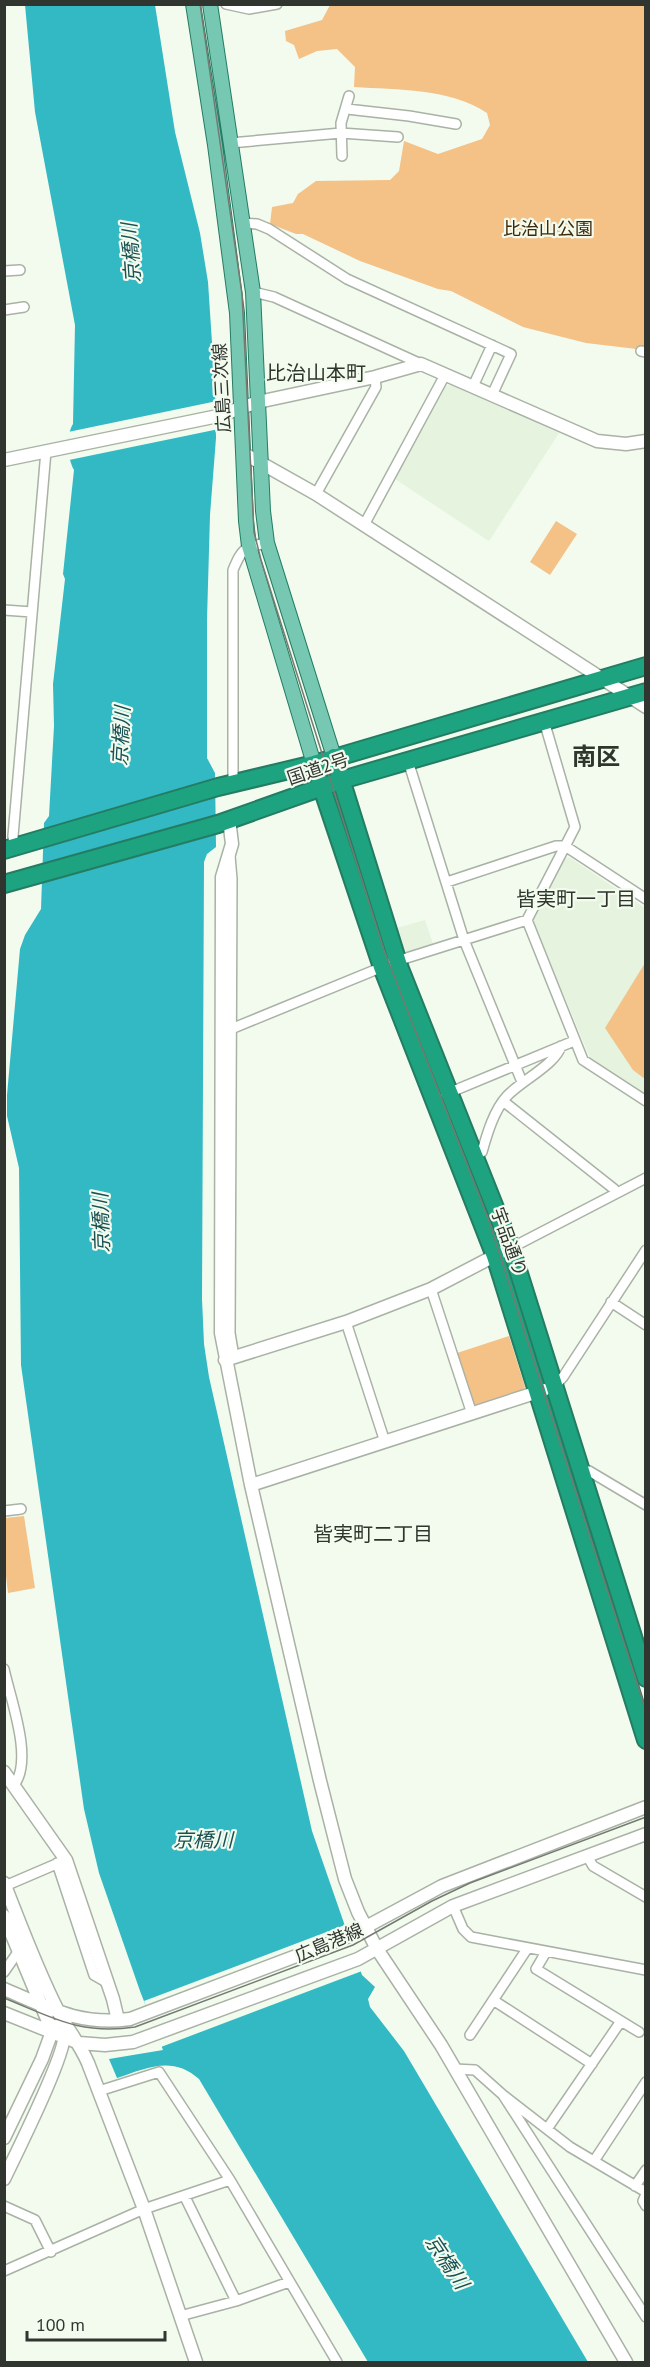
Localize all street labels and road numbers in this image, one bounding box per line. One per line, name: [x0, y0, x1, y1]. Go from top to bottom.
street label: 広島三次線: [208, 342, 235, 434]
street label: 国道2号: [284, 747, 352, 790]
street label: 宇品通り: [486, 1204, 533, 1280]
street label: 広島港線: [291, 1918, 366, 1967]

